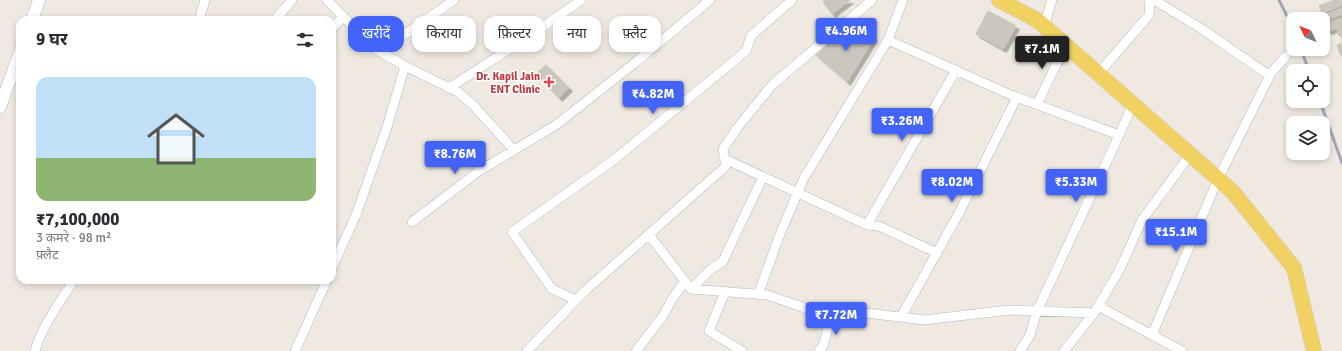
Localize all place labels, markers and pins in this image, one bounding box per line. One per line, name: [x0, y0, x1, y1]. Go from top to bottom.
pin: ₹4.96M: [813, 18, 879, 52]
pin: ₹7.1M: [1014, 36, 1070, 70]
place label: Dr. Kapil Jain ENT Clinic: [476, 70, 540, 96]
marker: Dr. Kapil Jain ENT Clinic: [543, 76, 555, 88]
pin: ₹4.82M: [620, 81, 686, 115]
pin: ₹3.26M: [869, 108, 935, 142]
pin: ₹8.76M: [422, 141, 488, 175]
pin: ₹8.02M: [919, 169, 985, 203]
pin: ₹5.33M: [1043, 169, 1109, 203]
pin: ₹15.1M: [1143, 219, 1209, 253]
pin: ₹7.72M: [803, 302, 869, 336]

